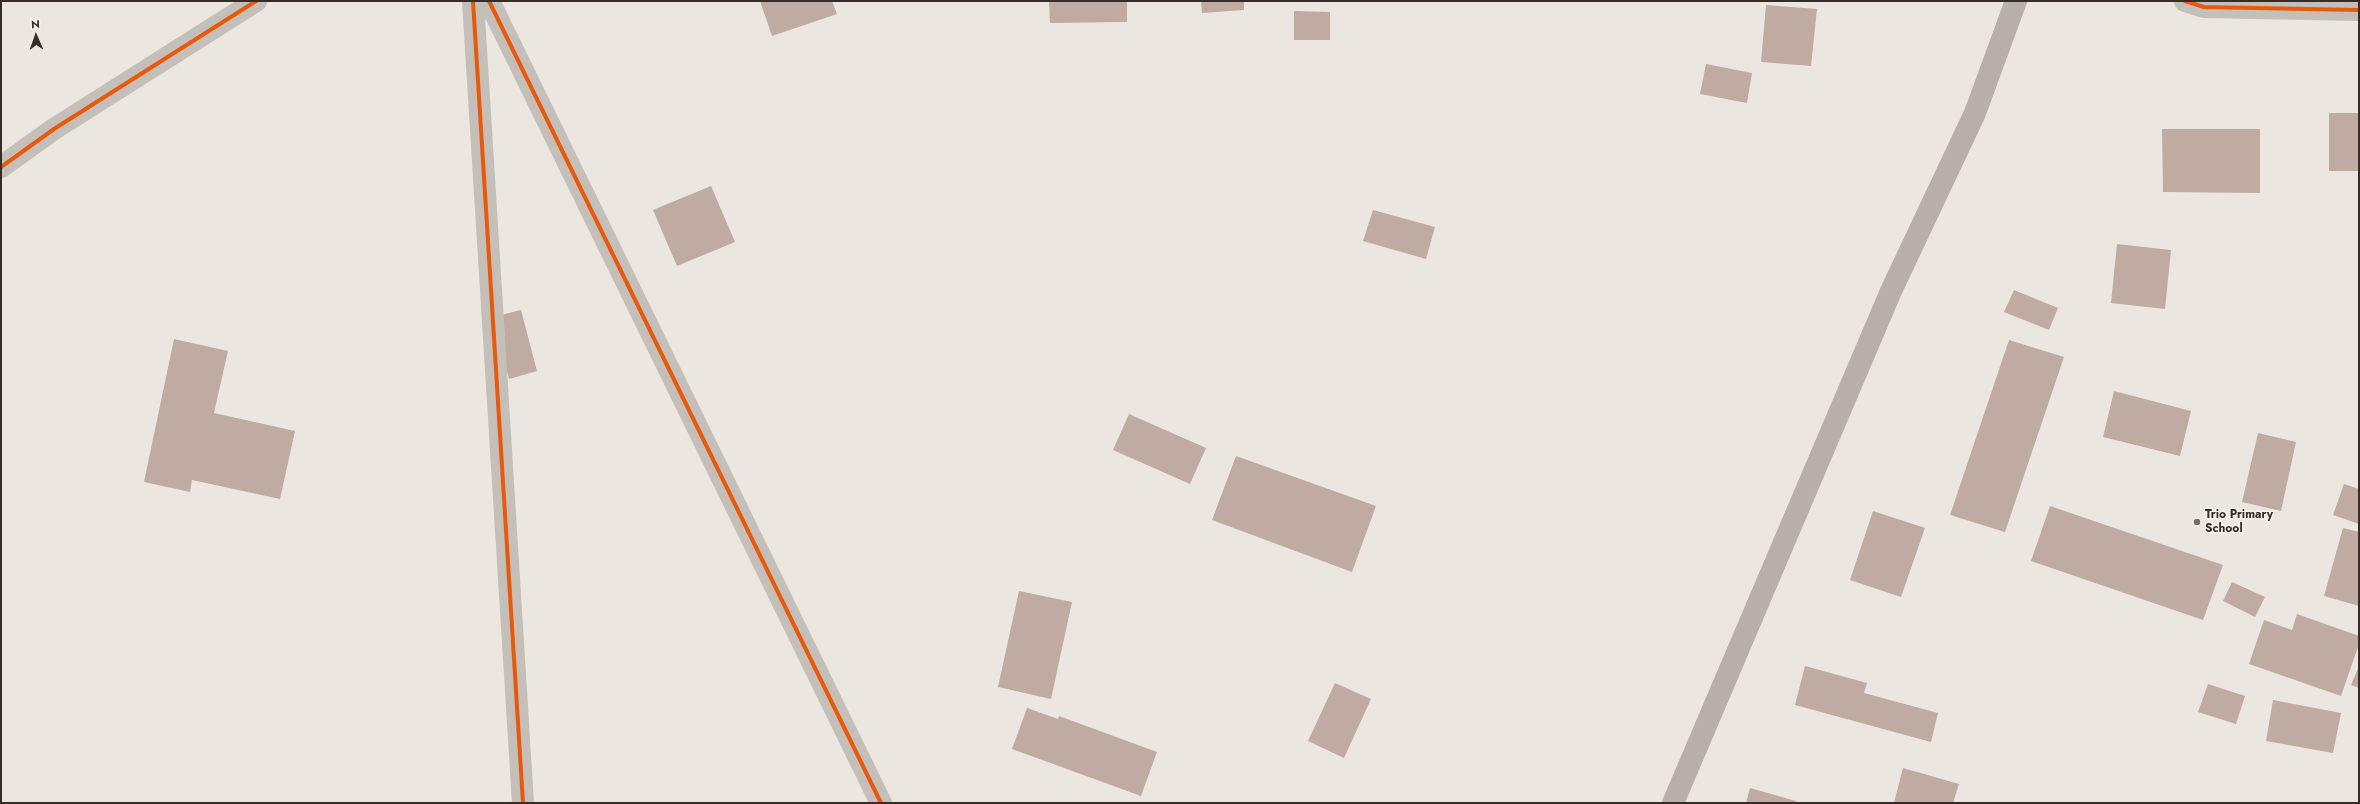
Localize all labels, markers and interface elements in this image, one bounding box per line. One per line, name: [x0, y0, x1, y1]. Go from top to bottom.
north arrow: [16, 16, 56, 56]
text: N: [31, 16, 40, 32]
place label: Trio Primary School: [2205, 508, 2273, 536]
marker: Trio Primary School: [2192, 517, 2202, 527]

